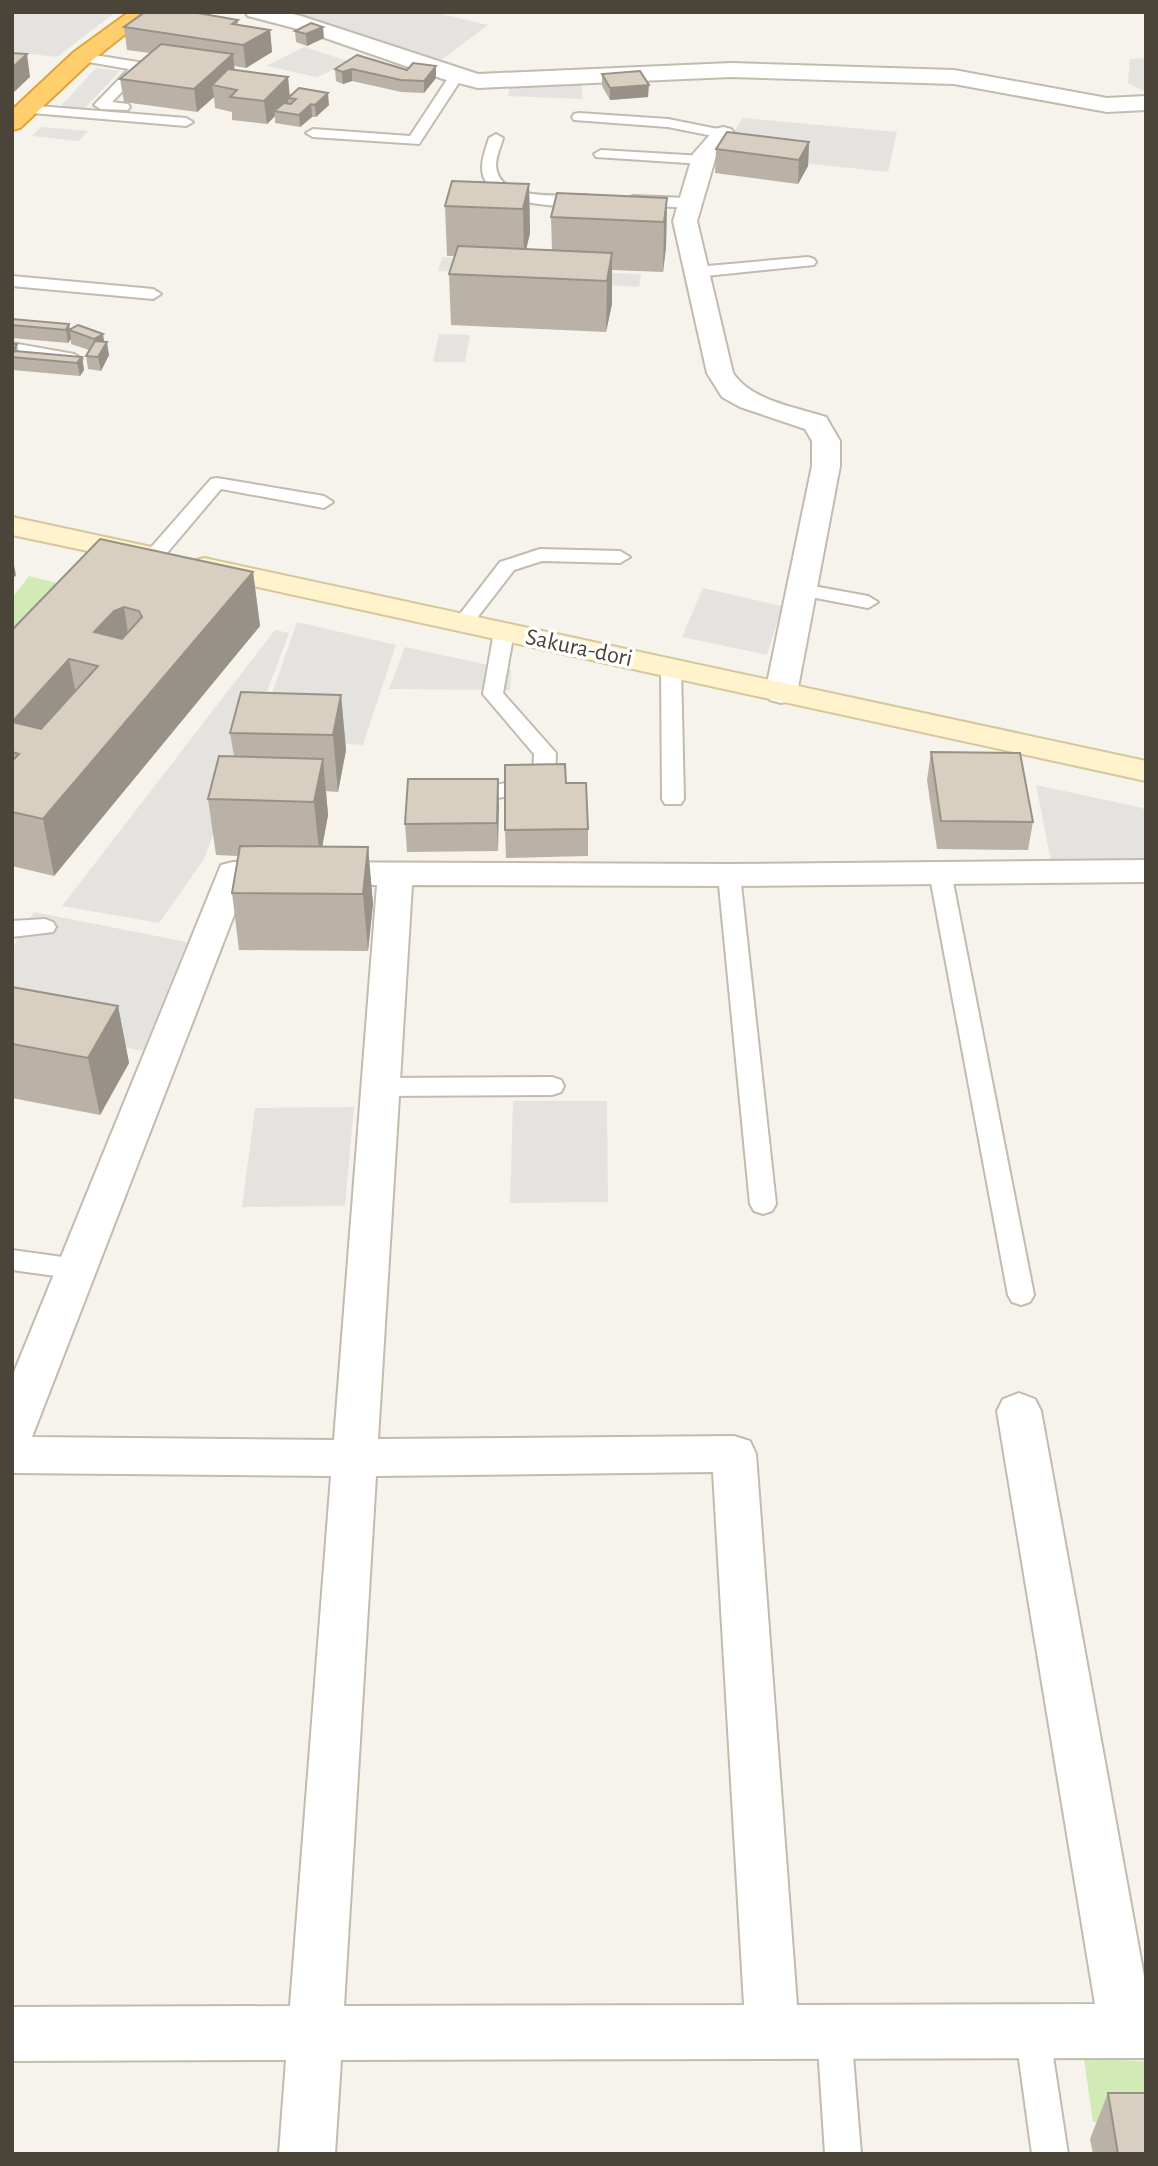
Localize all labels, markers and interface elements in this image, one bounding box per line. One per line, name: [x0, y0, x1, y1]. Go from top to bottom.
street label: Sakura-dori: [523, 625, 635, 671]

